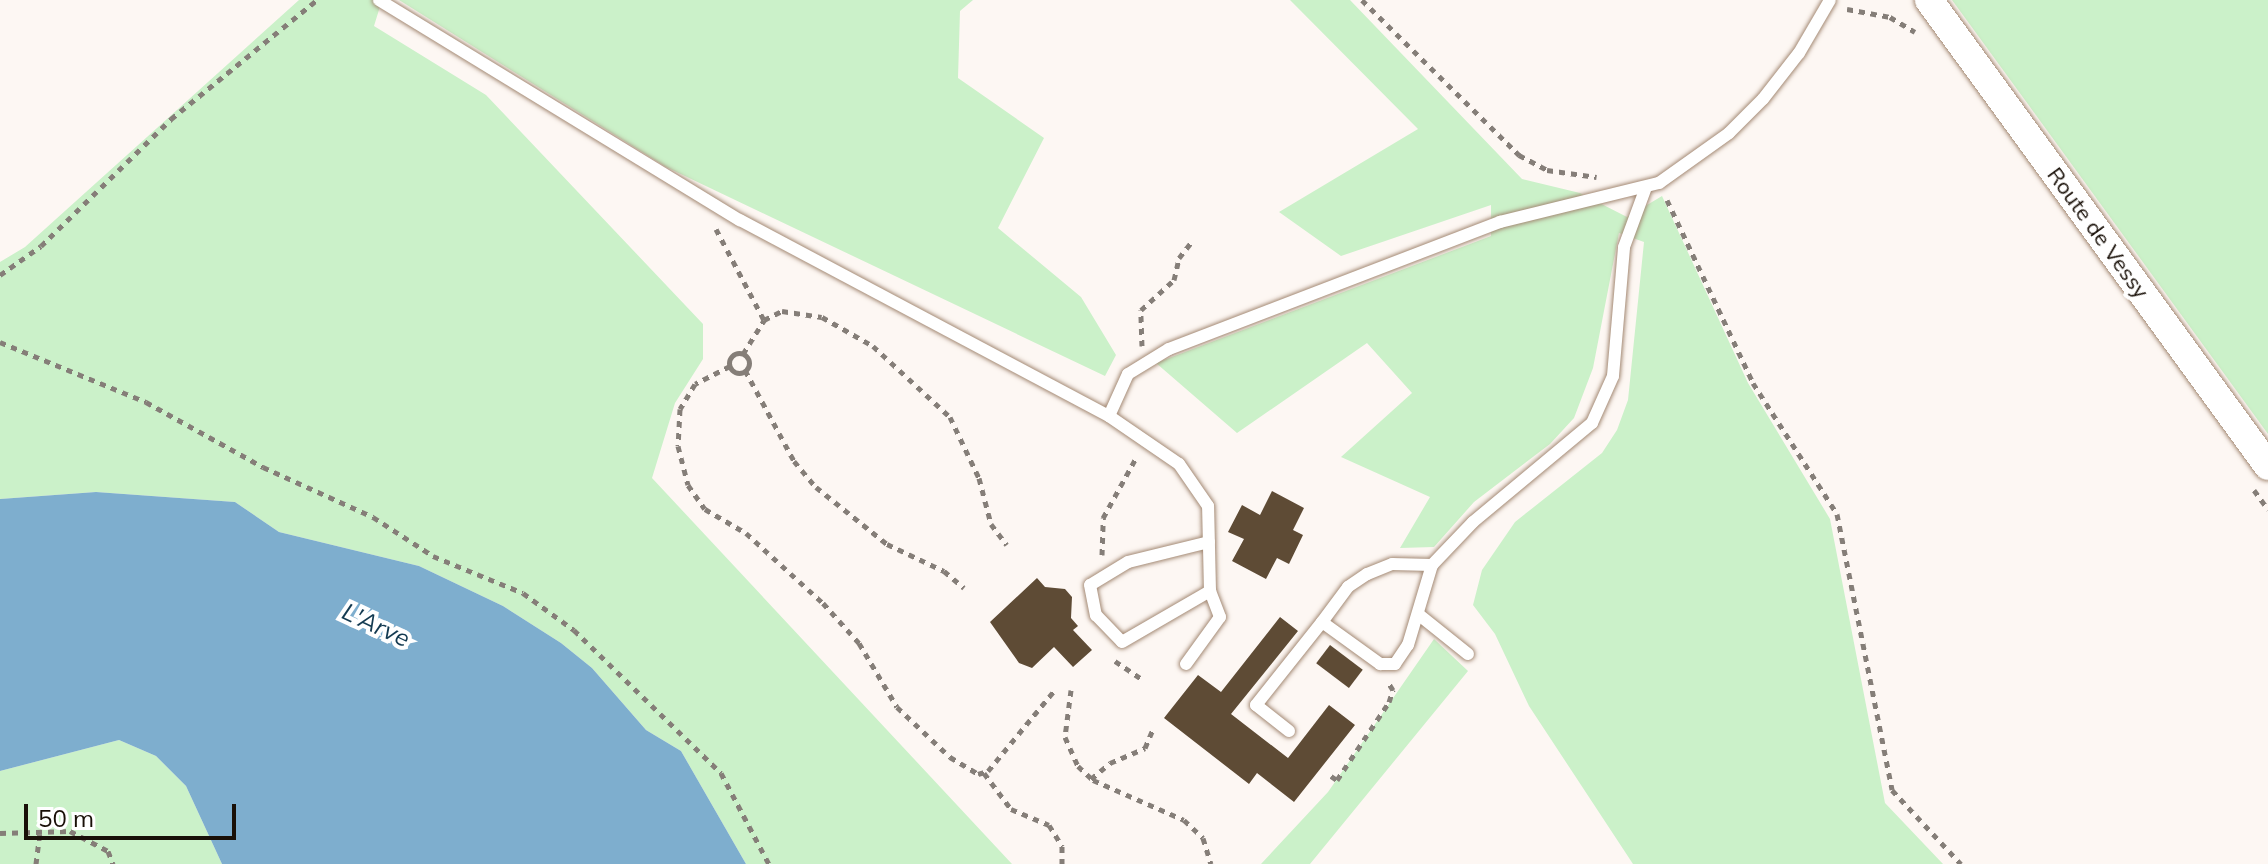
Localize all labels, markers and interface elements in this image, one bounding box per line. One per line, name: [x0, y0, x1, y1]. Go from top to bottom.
street label: Route de Vessy: [2042, 162, 2154, 304]
water label: L'Arve: [338, 597, 414, 653]
scale bar: [28, 788, 240, 838]
text: 50 m: [38, 803, 94, 833]

